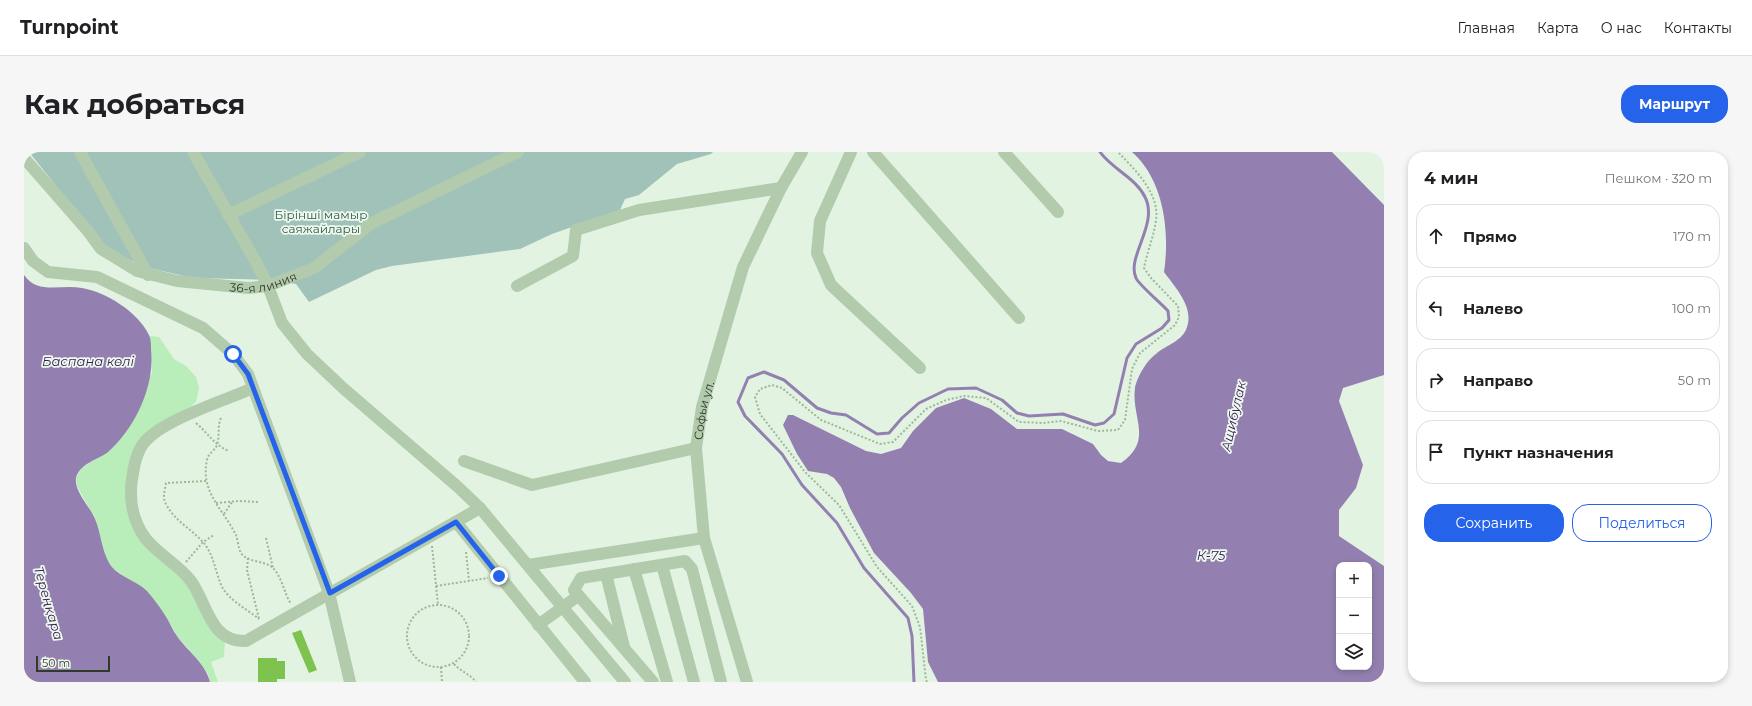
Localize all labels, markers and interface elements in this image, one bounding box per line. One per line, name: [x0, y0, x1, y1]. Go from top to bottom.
text: Turnpoint: [20, 16, 119, 39]
text: Главная: [1457, 19, 1515, 37]
text: Карта: [1537, 19, 1579, 37]
text: О нас: [1601, 19, 1642, 37]
text: Контакты: [1664, 19, 1732, 37]
button: Маршрут: [1621, 85, 1728, 123]
text: Как добраться: [24, 87, 245, 121]
text: 4 мин: [1424, 168, 1478, 188]
text: Пешком · 320 m: [1605, 170, 1712, 186]
park label: Бірінші мамыр саяжайлары: [275, 207, 367, 236]
icon: ahead: [1425, 225, 1447, 247]
text: Прямо: [1463, 227, 1517, 246]
text: 170 m: [1673, 228, 1711, 244]
street label: 36-я линия: [229, 268, 299, 295]
icon: left: [1425, 297, 1447, 319]
text: Налево: [1463, 299, 1523, 318]
text: 100 m: [1672, 300, 1711, 316]
route start: [224, 345, 242, 363]
water label: Баспана көлі: [42, 353, 135, 369]
icon: right: [1425, 369, 1447, 391]
text: Направо: [1463, 371, 1533, 390]
text: 50 m: [1678, 372, 1711, 388]
street label: Софьи ул.: [690, 379, 717, 441]
water label: Ащибулак: [1217, 379, 1249, 453]
icon: arrive: [1425, 441, 1447, 463]
text: Пункт назначения: [1463, 443, 1614, 462]
button: Сохранить: [1424, 504, 1564, 542]
button: Поделиться: [1572, 504, 1712, 542]
water label: К-75: [1197, 547, 1226, 563]
map controls: [1336, 562, 1372, 670]
button: +: [1336, 562, 1372, 598]
water label: Тереңқара: [31, 564, 67, 642]
route end: [490, 567, 508, 585]
button: −: [1336, 598, 1372, 634]
button: layers: [1336, 634, 1372, 670]
scale bar: [36, 654, 110, 673]
text: 50 m: [42, 656, 70, 670]

